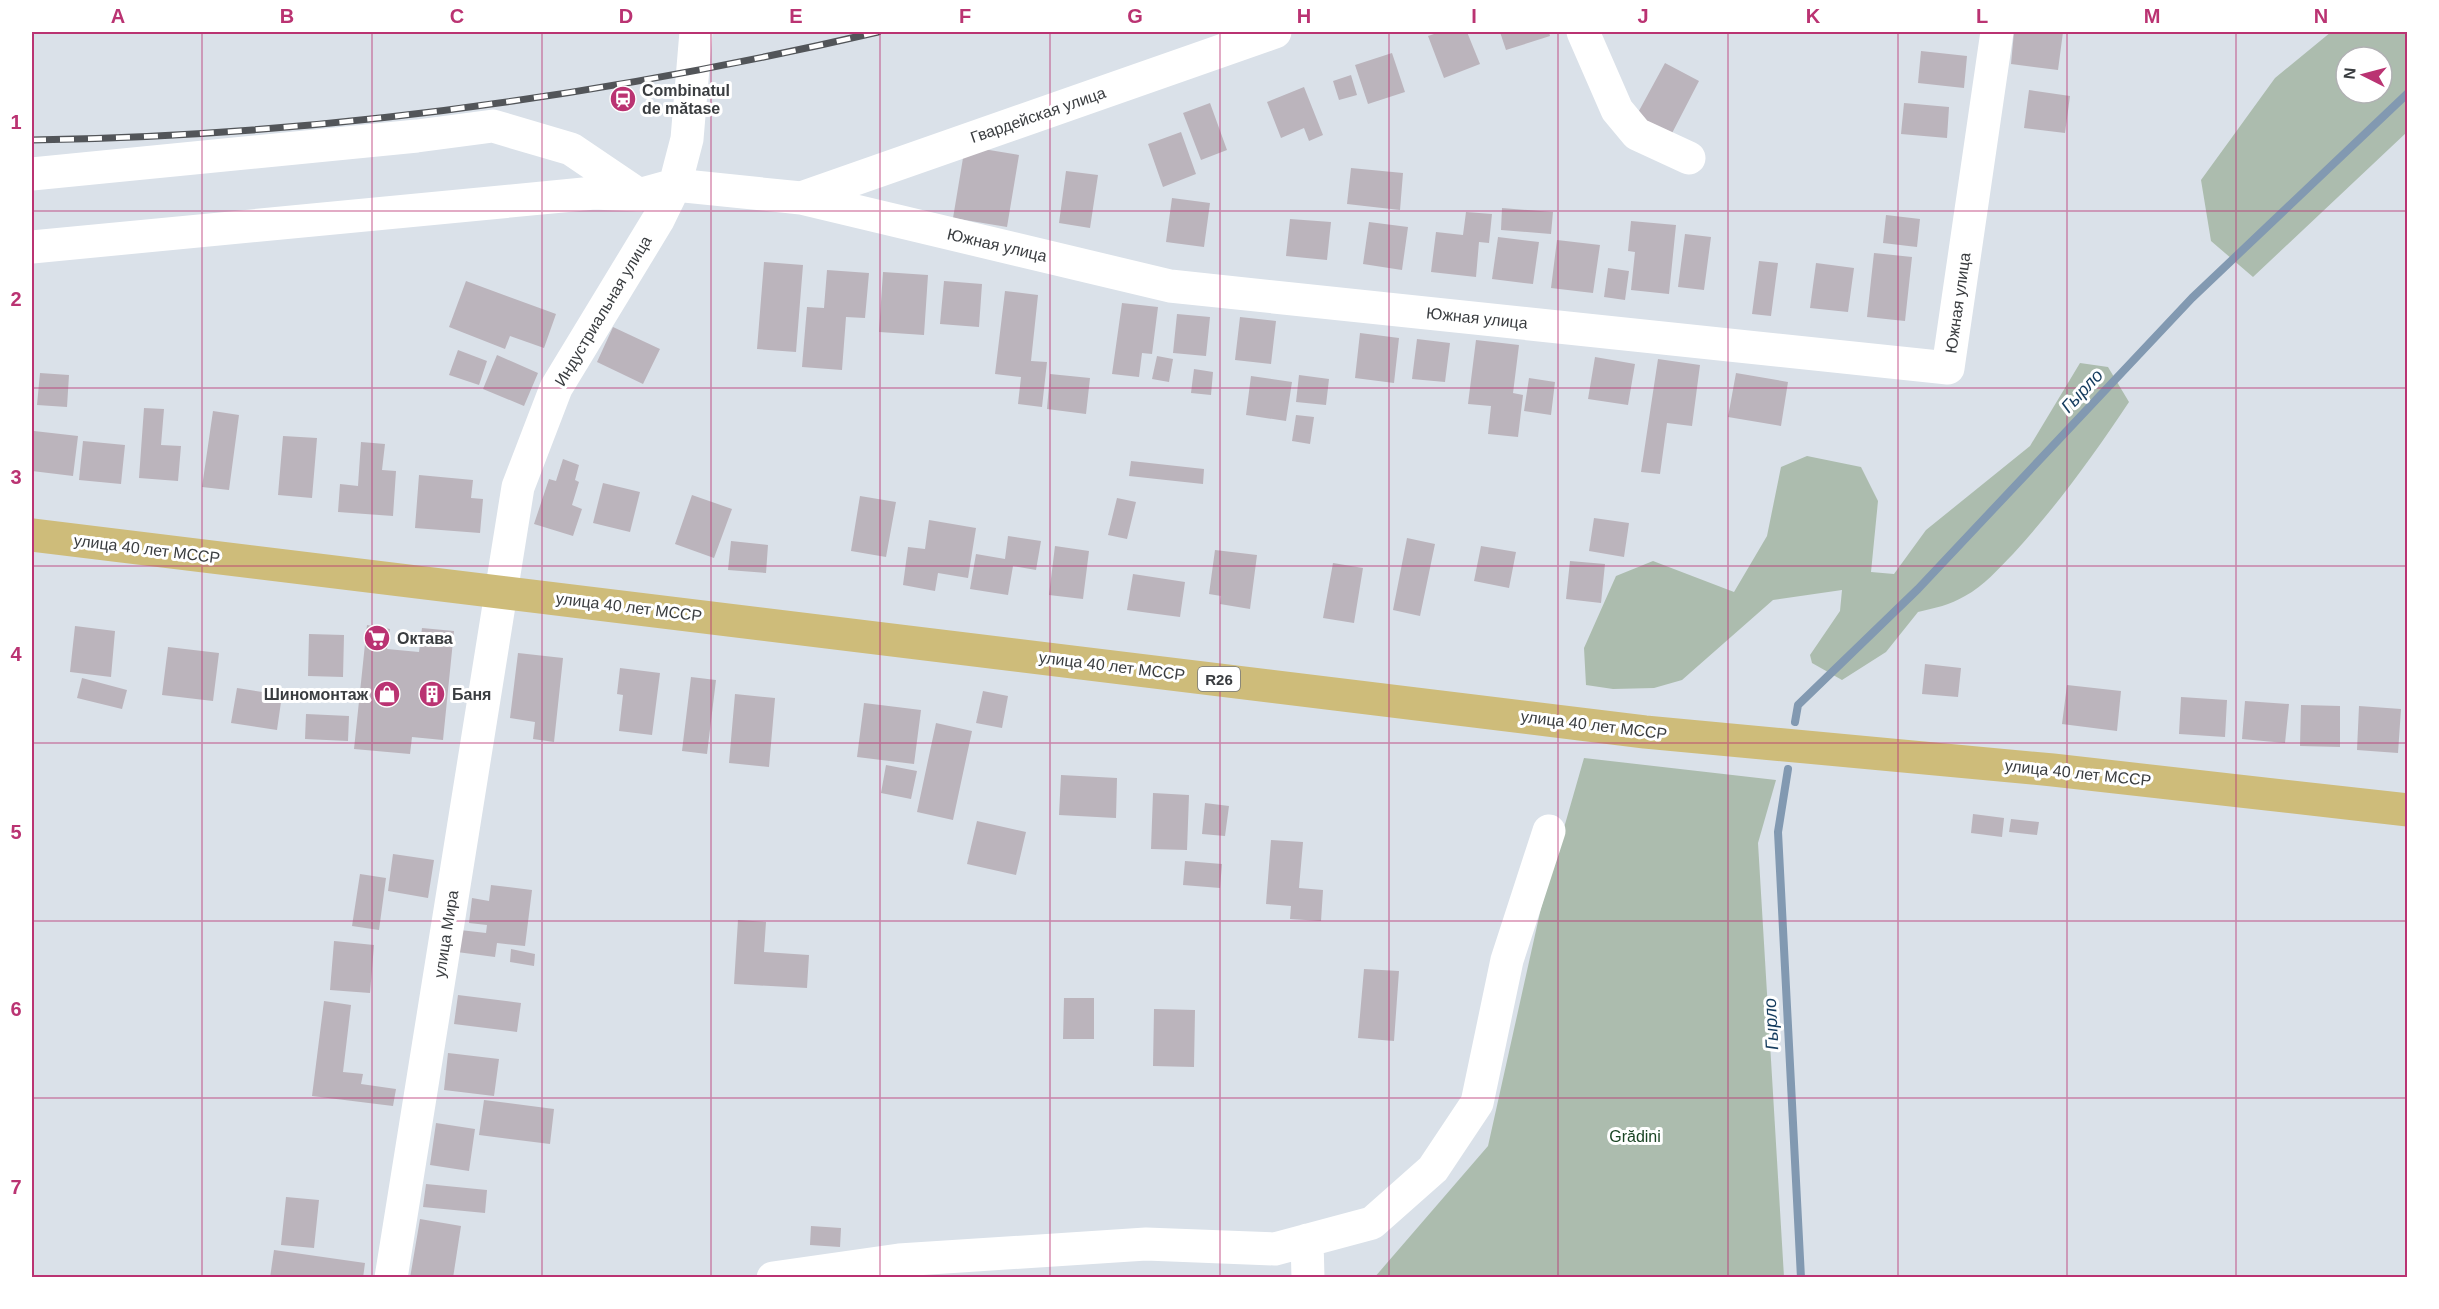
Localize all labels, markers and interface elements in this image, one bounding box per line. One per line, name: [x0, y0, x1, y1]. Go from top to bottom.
text: A: [111, 5, 125, 27]
text: B: [280, 5, 294, 27]
text: C: [450, 5, 464, 27]
text: D: [619, 5, 633, 27]
text: E: [789, 5, 803, 27]
text: F: [959, 5, 971, 27]
text: G: [1127, 5, 1143, 27]
text: H: [1297, 5, 1311, 27]
text: I: [1471, 5, 1477, 27]
text: J: [1637, 5, 1649, 27]
text: K: [1806, 5, 1821, 27]
text: L: [1976, 5, 1988, 27]
text: M: [2144, 5, 2160, 27]
text: N: [2314, 5, 2328, 27]
north arrow: [2334, 45, 2394, 105]
text: N: [2341, 67, 2359, 80]
place label: Combinatul de mătase: [642, 82, 730, 117]
station icon: Combinatul de mătase: [608, 84, 638, 114]
street label: Гвардейская улица: [968, 84, 1108, 146]
text: 1: [10, 111, 22, 133]
street label: Южная улица: [946, 225, 1049, 265]
street label: Индустриальная улица: [551, 233, 655, 389]
street label: Южная улица: [1943, 251, 1974, 355]
text: 2: [10, 288, 22, 310]
street label: Южная улица: [1426, 304, 1529, 332]
water label: Гырло: [2057, 365, 2107, 417]
text: 3: [10, 466, 22, 488]
street label: улица 40 лет МССР: [73, 532, 221, 566]
street label: улица 40 лет МССР: [555, 590, 703, 624]
supermarket icon: Октава: [362, 623, 392, 653]
place label: Октава: [397, 630, 453, 647]
text: 4: [10, 643, 22, 665]
street label: улица 40 лет МССР: [1038, 649, 1186, 683]
road number: R26: [1198, 667, 1240, 691]
shop icon: Шиномонтаж: [372, 679, 402, 709]
building icon: Баня: [417, 679, 447, 709]
place label: Шиномонтаж: [264, 686, 369, 703]
place label: Баня: [452, 686, 491, 703]
street label: улица 40 лет МССР: [1520, 708, 1668, 742]
street label: улица 40 лет МССР: [2004, 757, 2152, 789]
text: 5: [10, 821, 22, 843]
street label: улица Мира: [431, 889, 461, 979]
water label: Гырло: [1760, 997, 1782, 1051]
text: 6: [10, 998, 22, 1020]
park label: Grădini: [1609, 1128, 1661, 1145]
text: 7: [10, 1176, 22, 1198]

